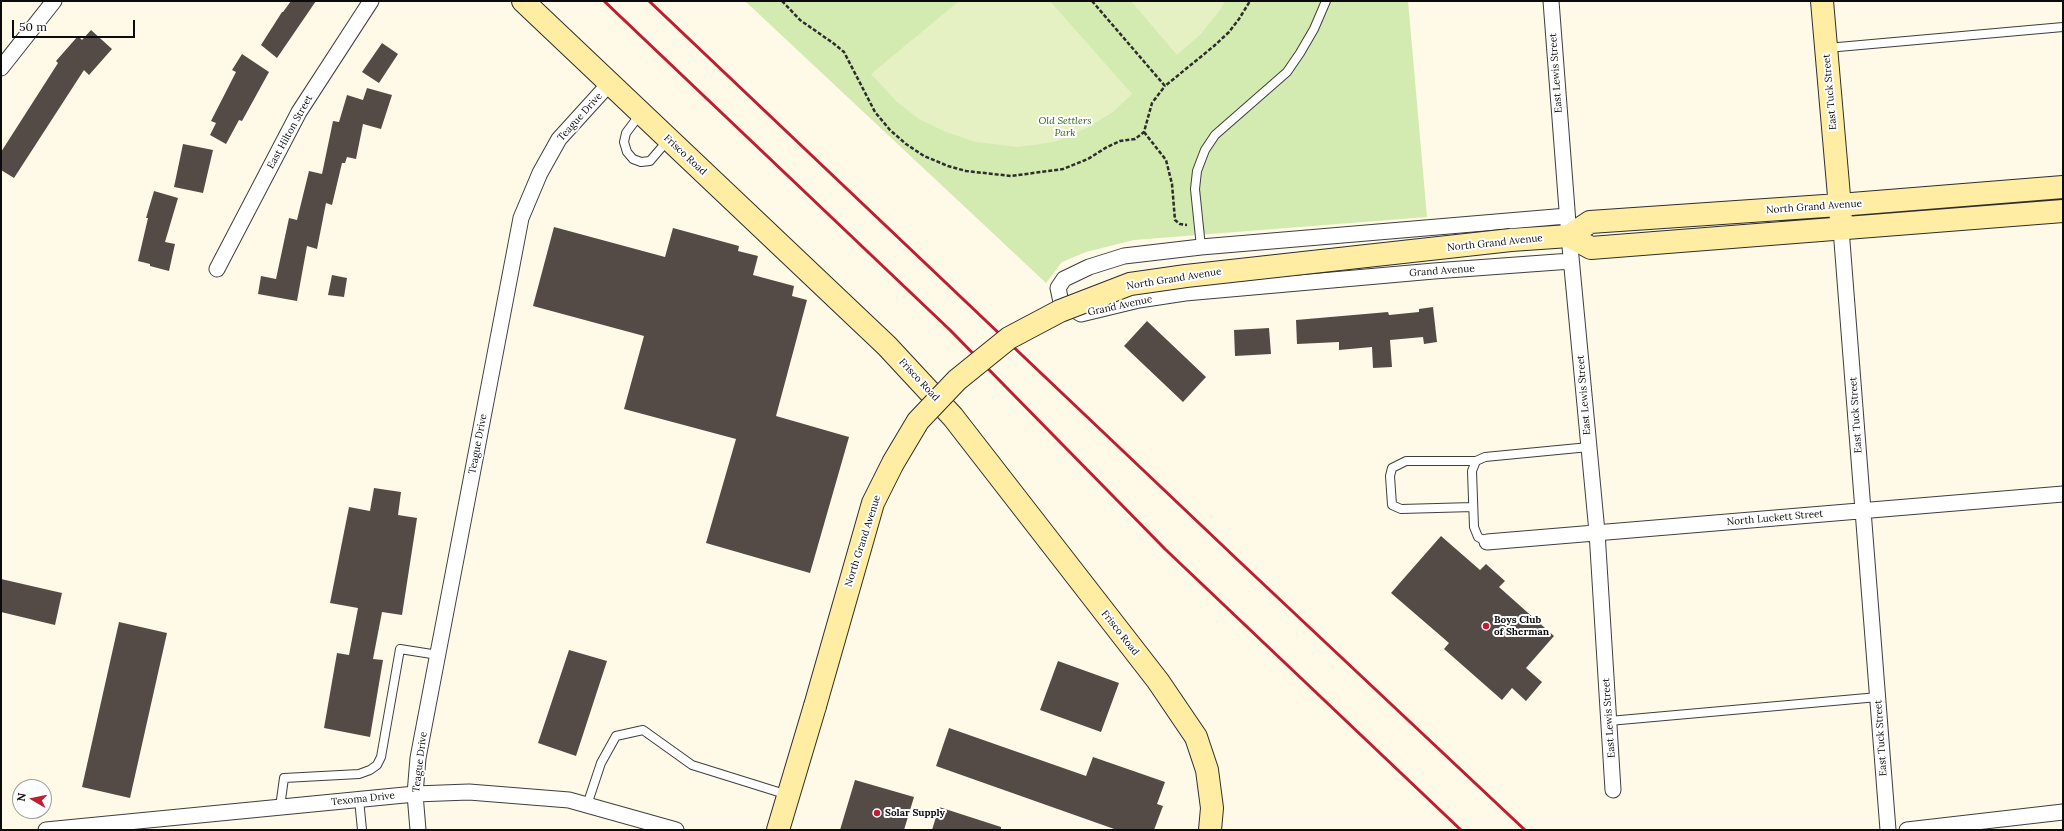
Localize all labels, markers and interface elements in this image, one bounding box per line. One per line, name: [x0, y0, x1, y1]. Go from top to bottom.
scale bar: [14, 12, 137, 38]
text: 50 m: [19, 19, 47, 34]
street label: East Lewis Street: [1547, 33, 1565, 113]
street label: East Tuck Street: [1821, 53, 1839, 131]
street label: Teague Drive: [555, 90, 605, 144]
street label: East Hilton Street: [265, 93, 315, 171]
park label: Old Settlers Park: [1039, 115, 1091, 138]
street label: Frisco Road: [661, 132, 709, 178]
street label: North Grand Avenue: [1766, 198, 1862, 216]
street label: North Grand Avenue: [1447, 232, 1543, 254]
street label: Grand Avenue: [1409, 263, 1475, 279]
street label: North Grand Avenue: [1126, 266, 1222, 292]
street label: Grand Avenue: [1087, 293, 1153, 319]
street label: East Lewis Street: [1575, 355, 1593, 435]
street label: Frisco Road: [896, 356, 942, 404]
street label: East Tuck Street: [1847, 376, 1865, 454]
street label: Teague Drive: [466, 413, 490, 475]
street label: North Grand Avenue: [842, 494, 884, 588]
street label: North Luckett Street: [1726, 508, 1824, 528]
street label: Frisco Road: [1099, 608, 1141, 658]
place label: Boys Club of Sherman: [1494, 614, 1549, 638]
marker: Boys Club of Sherman: [1481, 621, 1491, 631]
street label: East Lewis Street: [1600, 678, 1618, 758]
street label: East Tuck Street: [1872, 699, 1890, 777]
street label: Teague Drive: [410, 731, 430, 793]
north arrow: [12, 779, 52, 819]
street label: Texoma Drive: [330, 790, 396, 808]
text: N: [14, 792, 29, 803]
place label: Solar Supply: [885, 807, 945, 819]
marker: Solar Supply: [872, 808, 882, 818]

